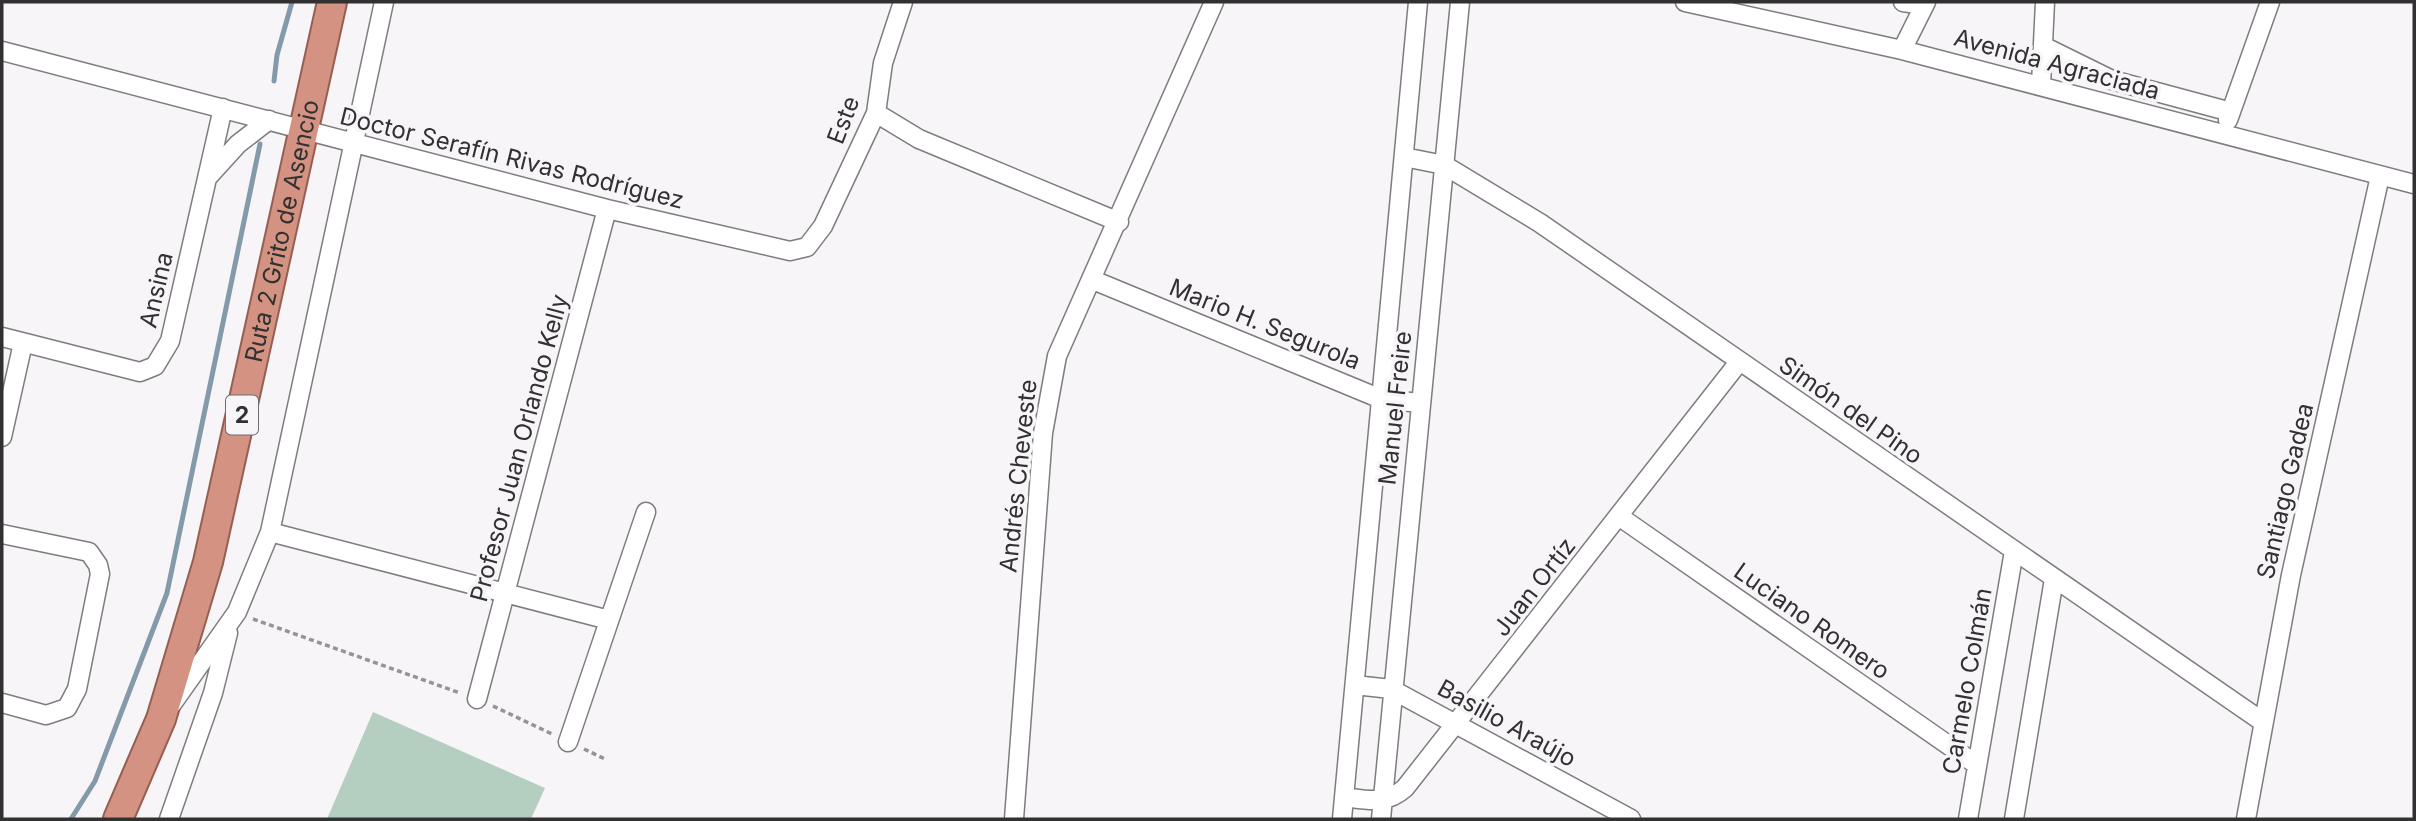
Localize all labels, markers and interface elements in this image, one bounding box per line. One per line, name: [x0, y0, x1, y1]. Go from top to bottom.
street label: Avenida Agraciada: [1951, 23, 2163, 105]
street label: Este: [821, 92, 865, 148]
street label: Ruta 2 Grito de Asencio: [238, 97, 324, 365]
street label: Doctor Serafín Rivas Rodríguez: [337, 101, 687, 215]
street label: Ansina: [133, 249, 179, 331]
street label: Mario H. Segurola: [1165, 272, 1365, 376]
street label: Profesor Juan Orlando Kelly: [464, 291, 574, 605]
street label: Manuel Freire: [1372, 330, 1418, 486]
street label: Simón del Pino: [1774, 350, 1928, 470]
street label: Andrés Cheveste: [993, 378, 1043, 574]
road number: 2: [226, 396, 258, 434]
street label: Santiago Gadea: [2251, 400, 2319, 582]
street label: Juan Ortíz: [1487, 532, 1581, 642]
street label: Luciano Romero: [1728, 556, 1896, 686]
street label: Carmelo Colmán: [1936, 586, 1998, 776]
street label: Basilio Araújo: [1433, 673, 1581, 773]

